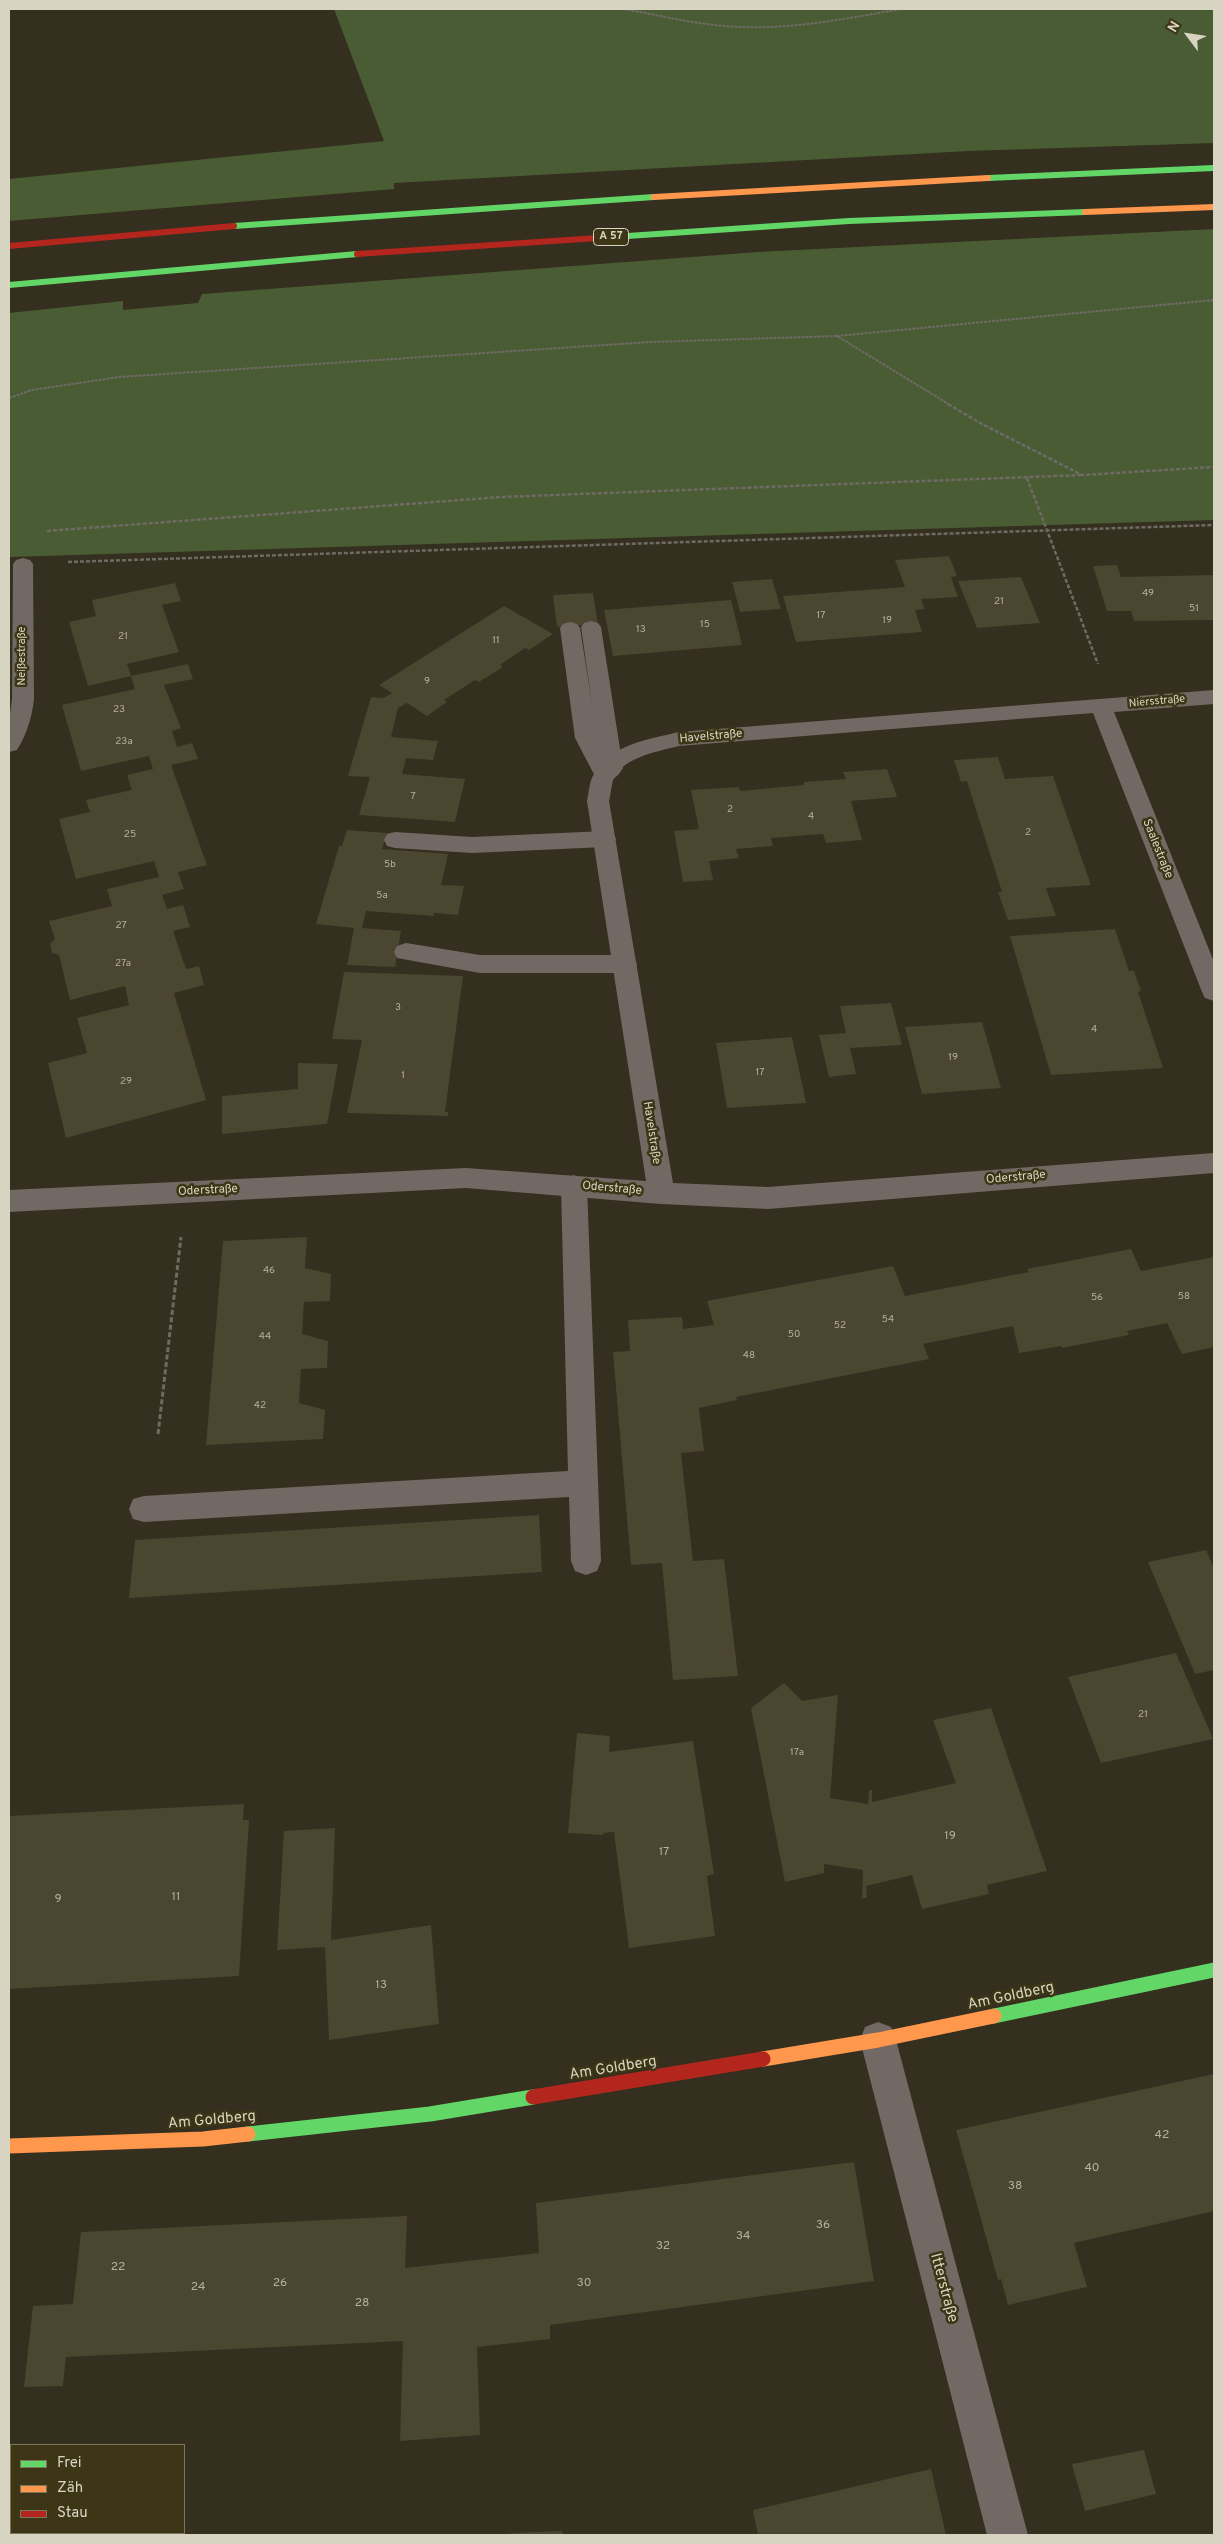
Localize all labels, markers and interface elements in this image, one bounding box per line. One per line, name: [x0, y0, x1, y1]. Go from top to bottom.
north arrow: [1163, 10, 1213, 60]
text: N: [1165, 18, 1185, 36]
road number: A 57: [594, 228, 628, 246]
house number: 49: [1142, 588, 1154, 600]
house number: 21: [994, 596, 1004, 608]
house number: 51: [1189, 603, 1199, 615]
house number: 17: [817, 610, 825, 622]
house number: 19: [882, 615, 892, 627]
house number: 15: [700, 619, 710, 631]
house number: 13: [636, 624, 646, 636]
street label: Neißestraße: [16, 626, 30, 686]
house number: 21: [118, 631, 128, 643]
house number: 11: [492, 635, 500, 647]
house number: 9: [424, 676, 430, 688]
street label: Niersstraße: [1128, 693, 1186, 711]
house number: 23: [113, 704, 125, 716]
street label: Havelstraße: [679, 727, 743, 747]
house number: 23a: [115, 736, 133, 748]
house number: 7: [410, 791, 416, 803]
house number: 2: [727, 804, 733, 816]
house number: 4: [808, 811, 814, 823]
street label: Saalestraße: [1139, 817, 1175, 881]
house number: 2: [1025, 827, 1031, 839]
house number: 25: [124, 829, 136, 841]
house number: 5b: [384, 859, 396, 871]
house number: 5a: [376, 890, 388, 902]
house number: 27: [115, 920, 127, 932]
house number: 27a: [115, 958, 131, 970]
house number: 3: [395, 1002, 401, 1014]
house number: 4: [1091, 1024, 1097, 1036]
house number: 19: [948, 1052, 958, 1064]
house number: 17: [756, 1067, 764, 1079]
house number: 1: [401, 1070, 405, 1082]
house number: 29: [120, 1076, 132, 1088]
street label: Havelstraße: [639, 1101, 663, 1165]
street label: Oderstraße: [986, 1168, 1046, 1188]
street label: Oderstraße: [582, 1179, 642, 1199]
street label: Oderstraße: [178, 1182, 238, 1200]
house number: 46: [263, 1265, 275, 1277]
house number: 58: [1178, 1291, 1190, 1303]
house number: 56: [1091, 1292, 1103, 1304]
house number: 54: [882, 1314, 894, 1326]
house number: 52: [834, 1320, 846, 1332]
house number: 50: [788, 1329, 800, 1341]
house number: 44: [259, 1331, 271, 1343]
house number: 48: [743, 1350, 755, 1362]
house number: 42: [254, 1400, 266, 1412]
house number: 21: [1138, 1709, 1148, 1721]
house number: 17a: [790, 1747, 804, 1759]
house number: 19: [944, 1830, 956, 1844]
house number: 17: [659, 1846, 669, 1860]
house number: 11: [172, 1891, 180, 1905]
house number: 9: [54, 1893, 62, 1907]
house number: 13: [375, 1979, 387, 1993]
street label: Am Goldberg: [966, 1979, 1056, 2015]
street label: Am Goldberg: [568, 2053, 658, 2085]
street label: Am Goldberg: [167, 2108, 257, 2134]
house number: 42: [1155, 2129, 1169, 2143]
house number: 40: [1084, 2162, 1100, 2176]
house number: 38: [1008, 2180, 1022, 2194]
house number: 36: [816, 2219, 830, 2233]
house number: 34: [736, 2230, 750, 2244]
house number: 32: [656, 2240, 670, 2254]
street label: Itterstraße: [925, 2251, 961, 2325]
house number: 22: [111, 2261, 125, 2275]
house number: 26: [273, 2277, 287, 2291]
house number: 30: [577, 2277, 591, 2291]
house number: 24: [191, 2281, 205, 2295]
house number: 28: [355, 2297, 369, 2311]
legend: [10, 2444, 185, 2534]
text: Frei: [57, 2454, 82, 2473]
text: Zäh: [57, 2479, 83, 2498]
text: Stau: [57, 2504, 88, 2523]

